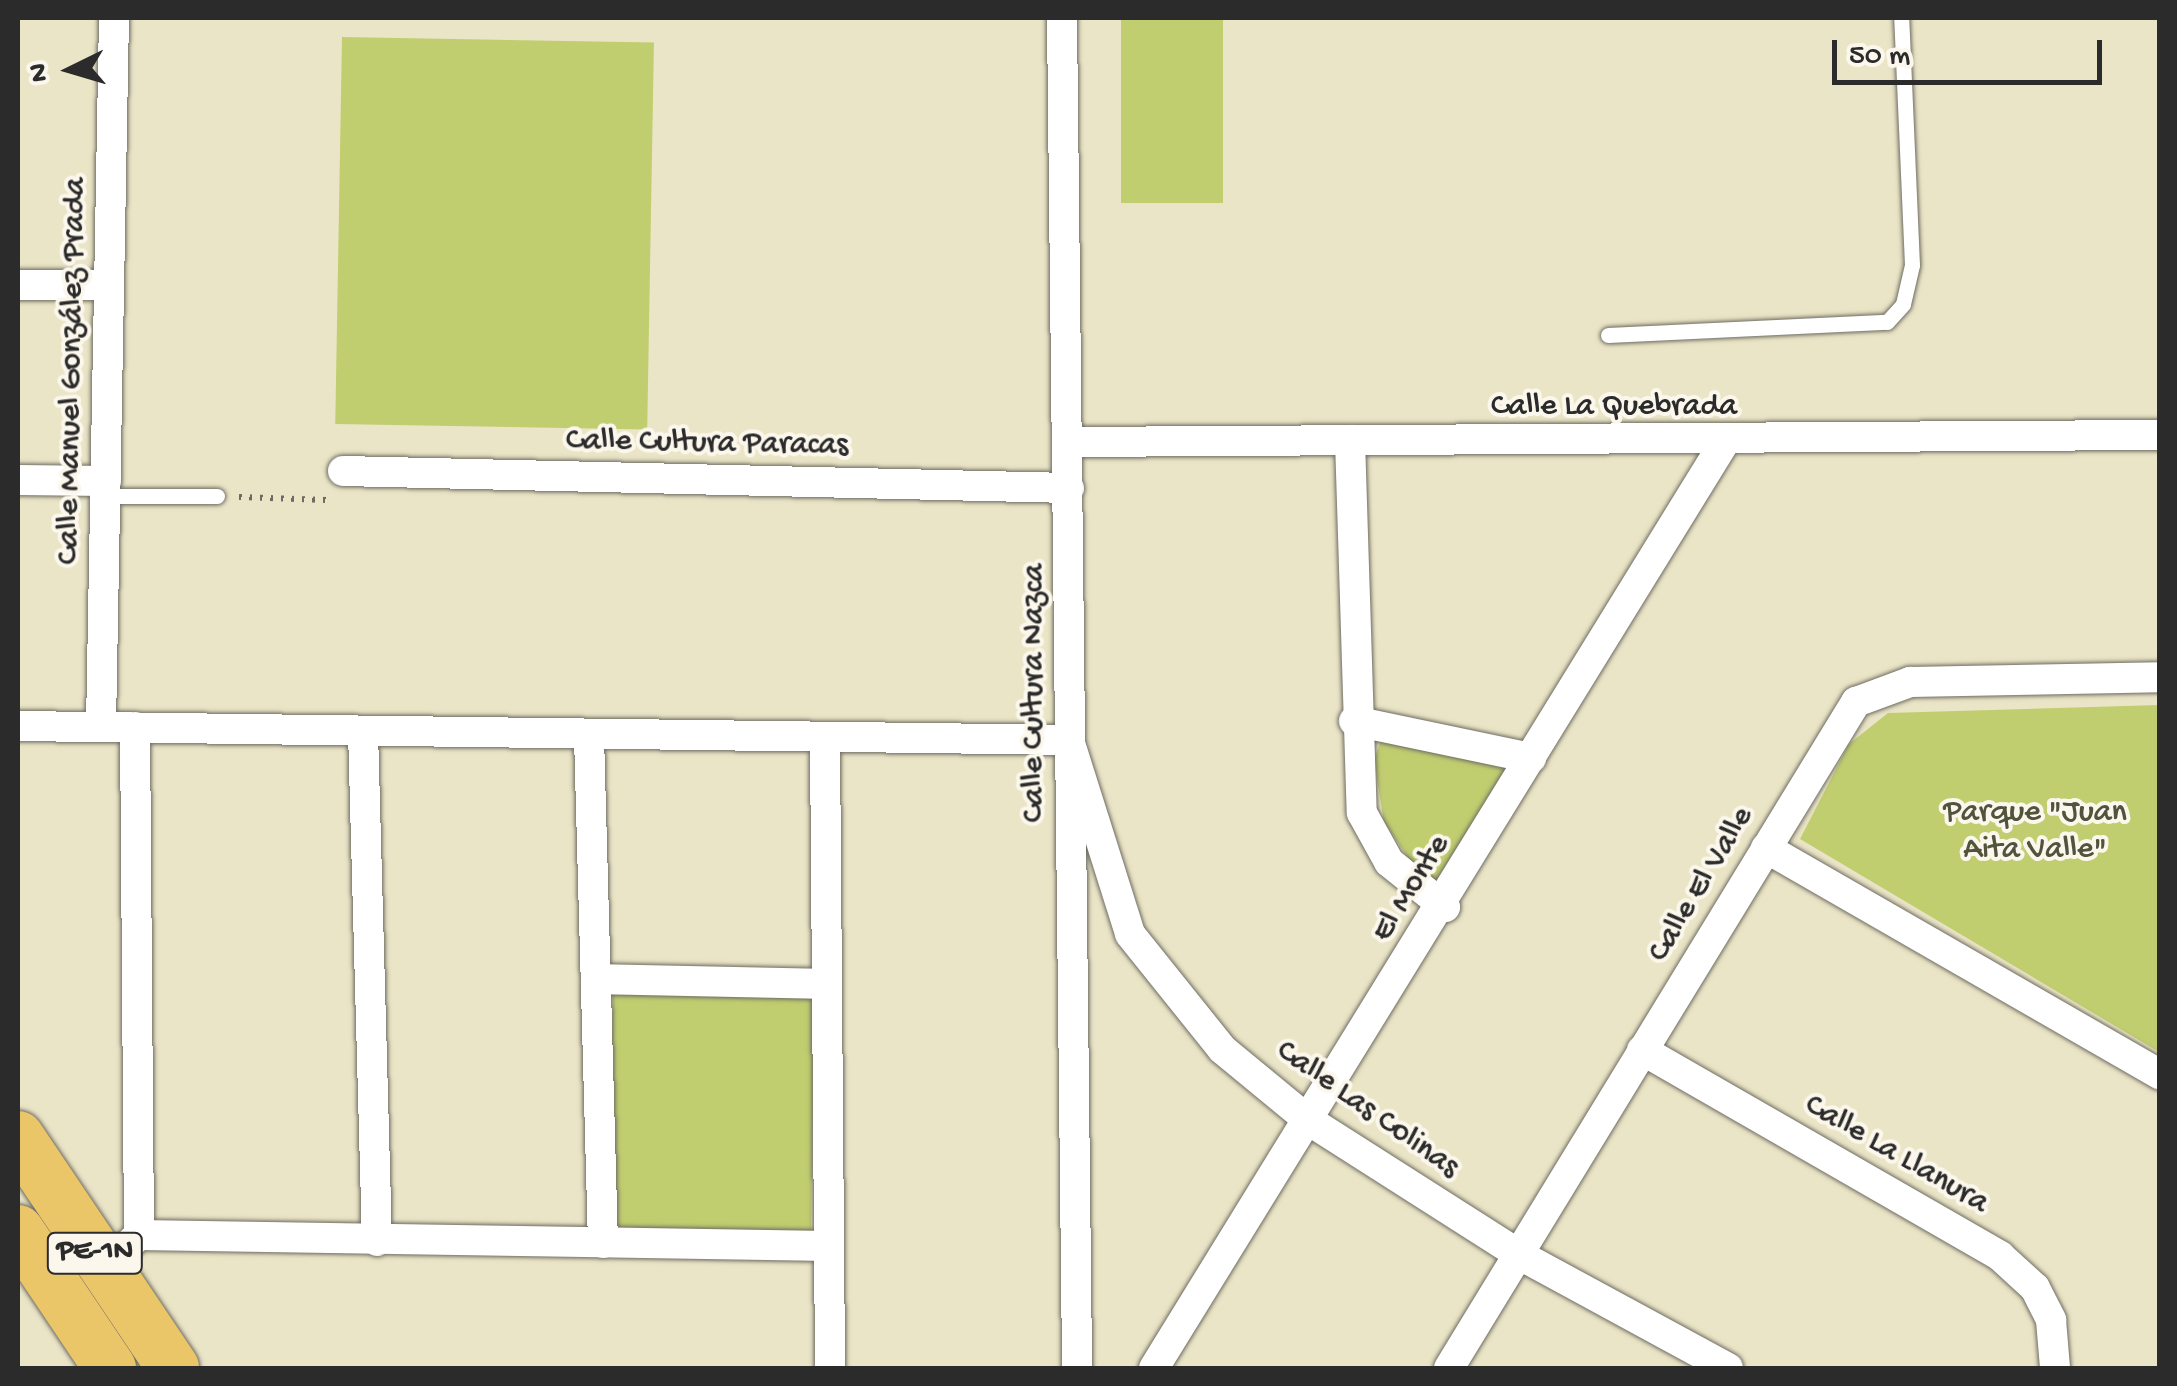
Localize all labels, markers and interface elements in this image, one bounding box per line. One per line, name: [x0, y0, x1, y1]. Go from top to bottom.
north arrow: [20, 20, 120, 120]
scale bar: [1837, 20, 2107, 82]
text: 50 m: [1849, 40, 1910, 75]
text: N: [22, 62, 57, 83]
street label: Calle Manuel González Prada: [50, 177, 96, 565]
street label: Calle La Quebrada: [1491, 388, 1737, 426]
street label: Calle Cultura Paracas: [565, 422, 849, 466]
street label: Calle Cultura Nazca: [1016, 564, 1054, 822]
park label: Parque "Juan Aita Valle": [1943, 795, 2127, 870]
street label: Calle El Valle: [1641, 801, 1763, 969]
street label: El Monte: [1364, 829, 1460, 949]
street label: Calle Las Colinas: [1268, 1033, 1466, 1187]
street label: Calle La Llanura: [1797, 1087, 1995, 1223]
road number: PE-1N: [45, 1228, 145, 1278]

